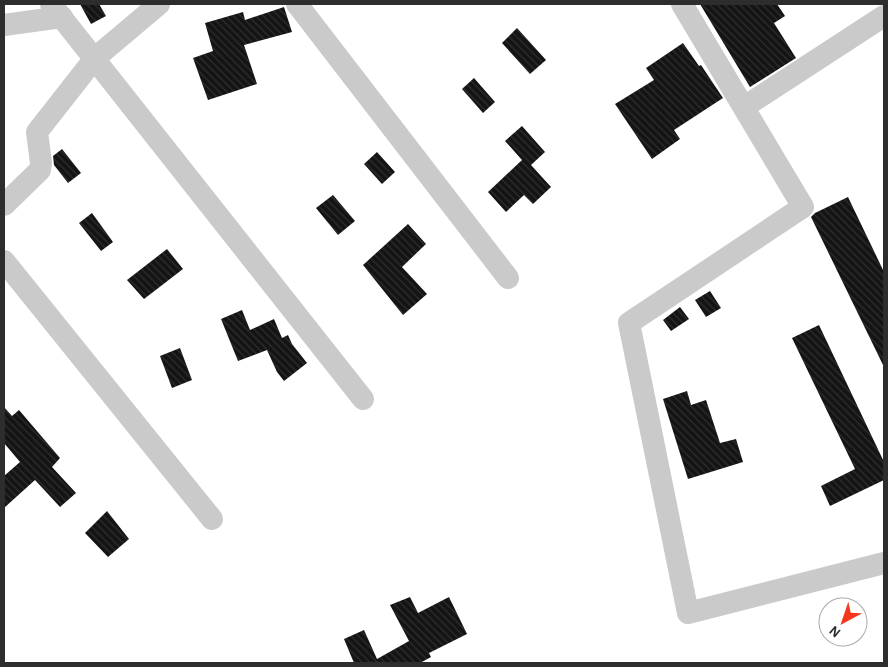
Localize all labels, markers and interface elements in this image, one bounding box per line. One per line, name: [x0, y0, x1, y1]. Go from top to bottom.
north arrow: [818, 597, 868, 647]
text: N: [827, 623, 844, 640]

